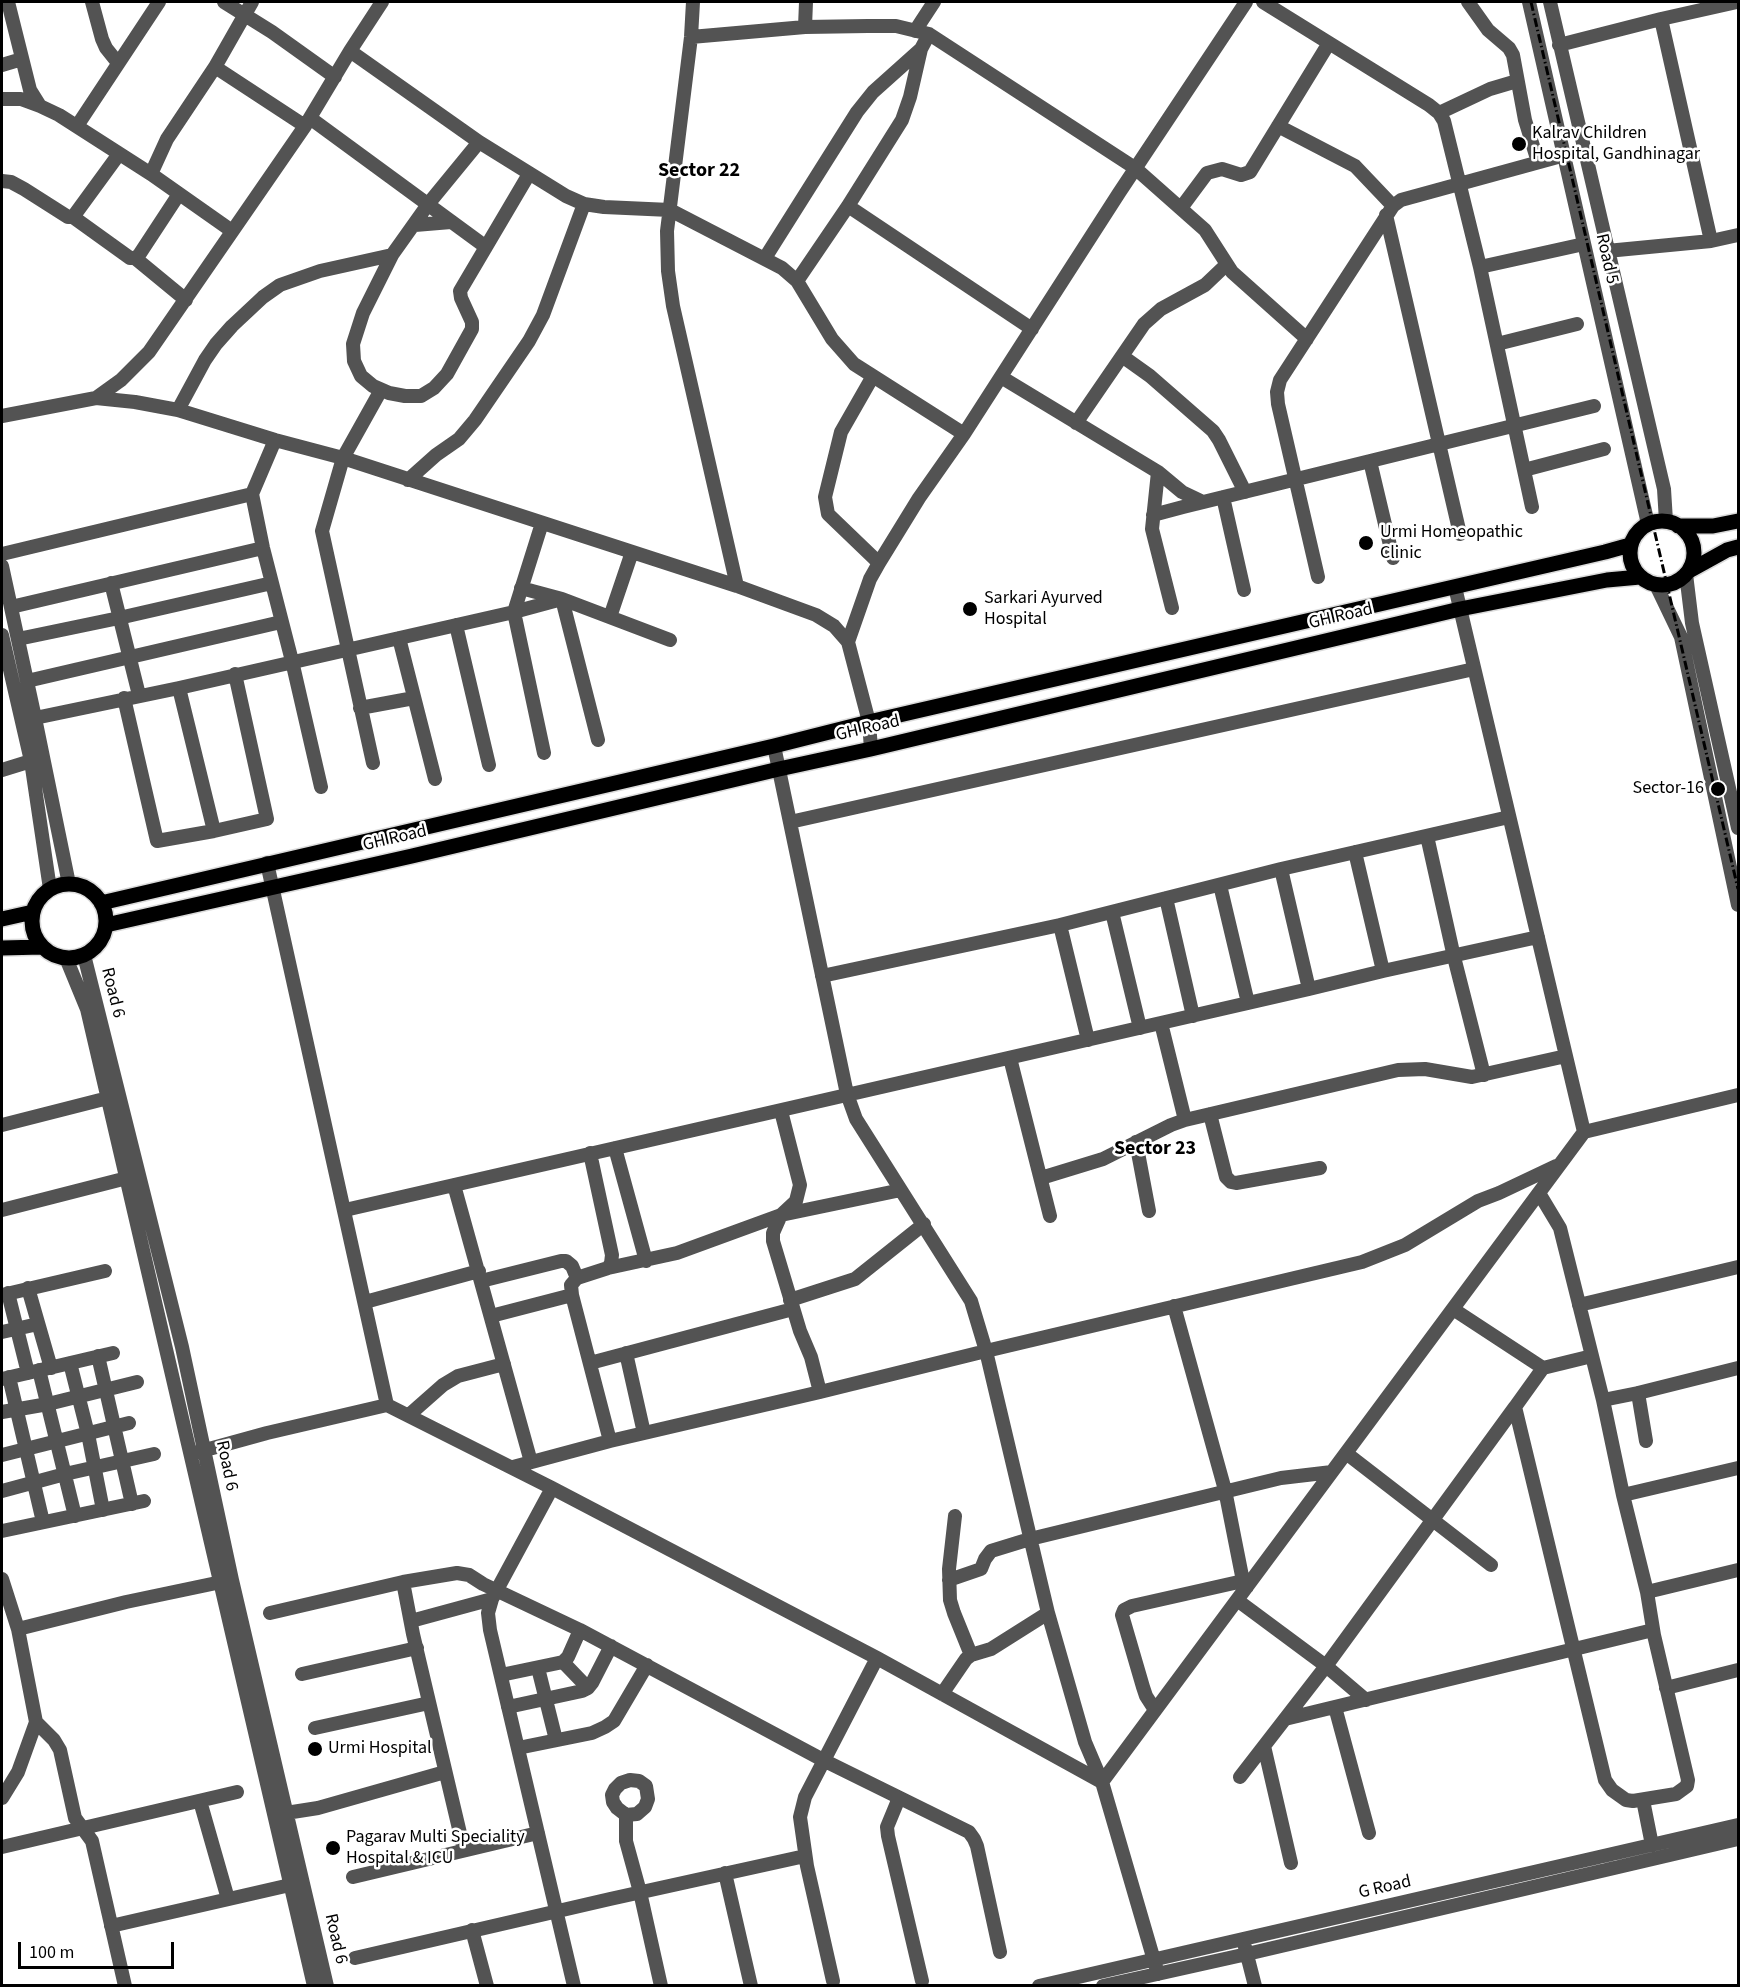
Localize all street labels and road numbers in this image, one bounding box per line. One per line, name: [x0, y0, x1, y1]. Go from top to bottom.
street label: Road 5: [1590, 232, 1622, 286]
street label: GH Road: [1307, 599, 1375, 635]
street label: GH Road: [834, 711, 902, 747]
street label: GH Road: [361, 821, 429, 857]
street label: Road 6: [95, 966, 129, 1020]
street label: Road 6: [210, 1439, 242, 1493]
street label: G Road: [1357, 1871, 1413, 1905]
street label: Road 6: [319, 1912, 351, 1966]

